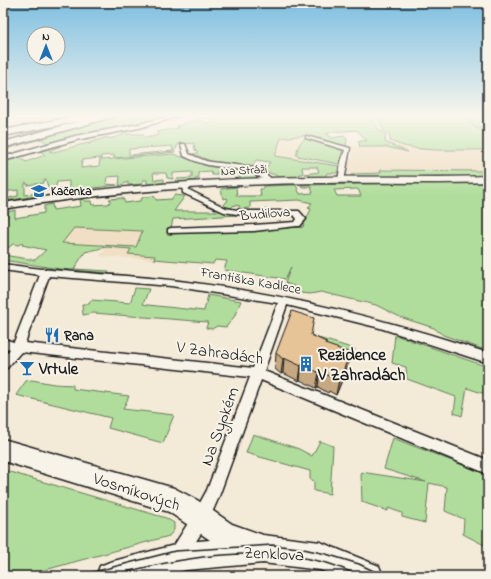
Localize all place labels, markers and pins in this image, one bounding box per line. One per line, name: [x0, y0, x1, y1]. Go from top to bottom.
school or university icon: Kačenka: [30, 182, 48, 200]
place label: Kačenka: [51, 183, 92, 201]
restaurant icon: Rana: [43, 326, 61, 344]
place label: Rana: [63, 326, 94, 347]
place label: Rezidence V Zahradách: [317, 343, 405, 388]
building icon: Rezidence V Zahradách: [297, 355, 315, 373]
place label: Vrtule: [38, 357, 80, 382]
bar icon: Vrtule: [18, 359, 36, 377]

